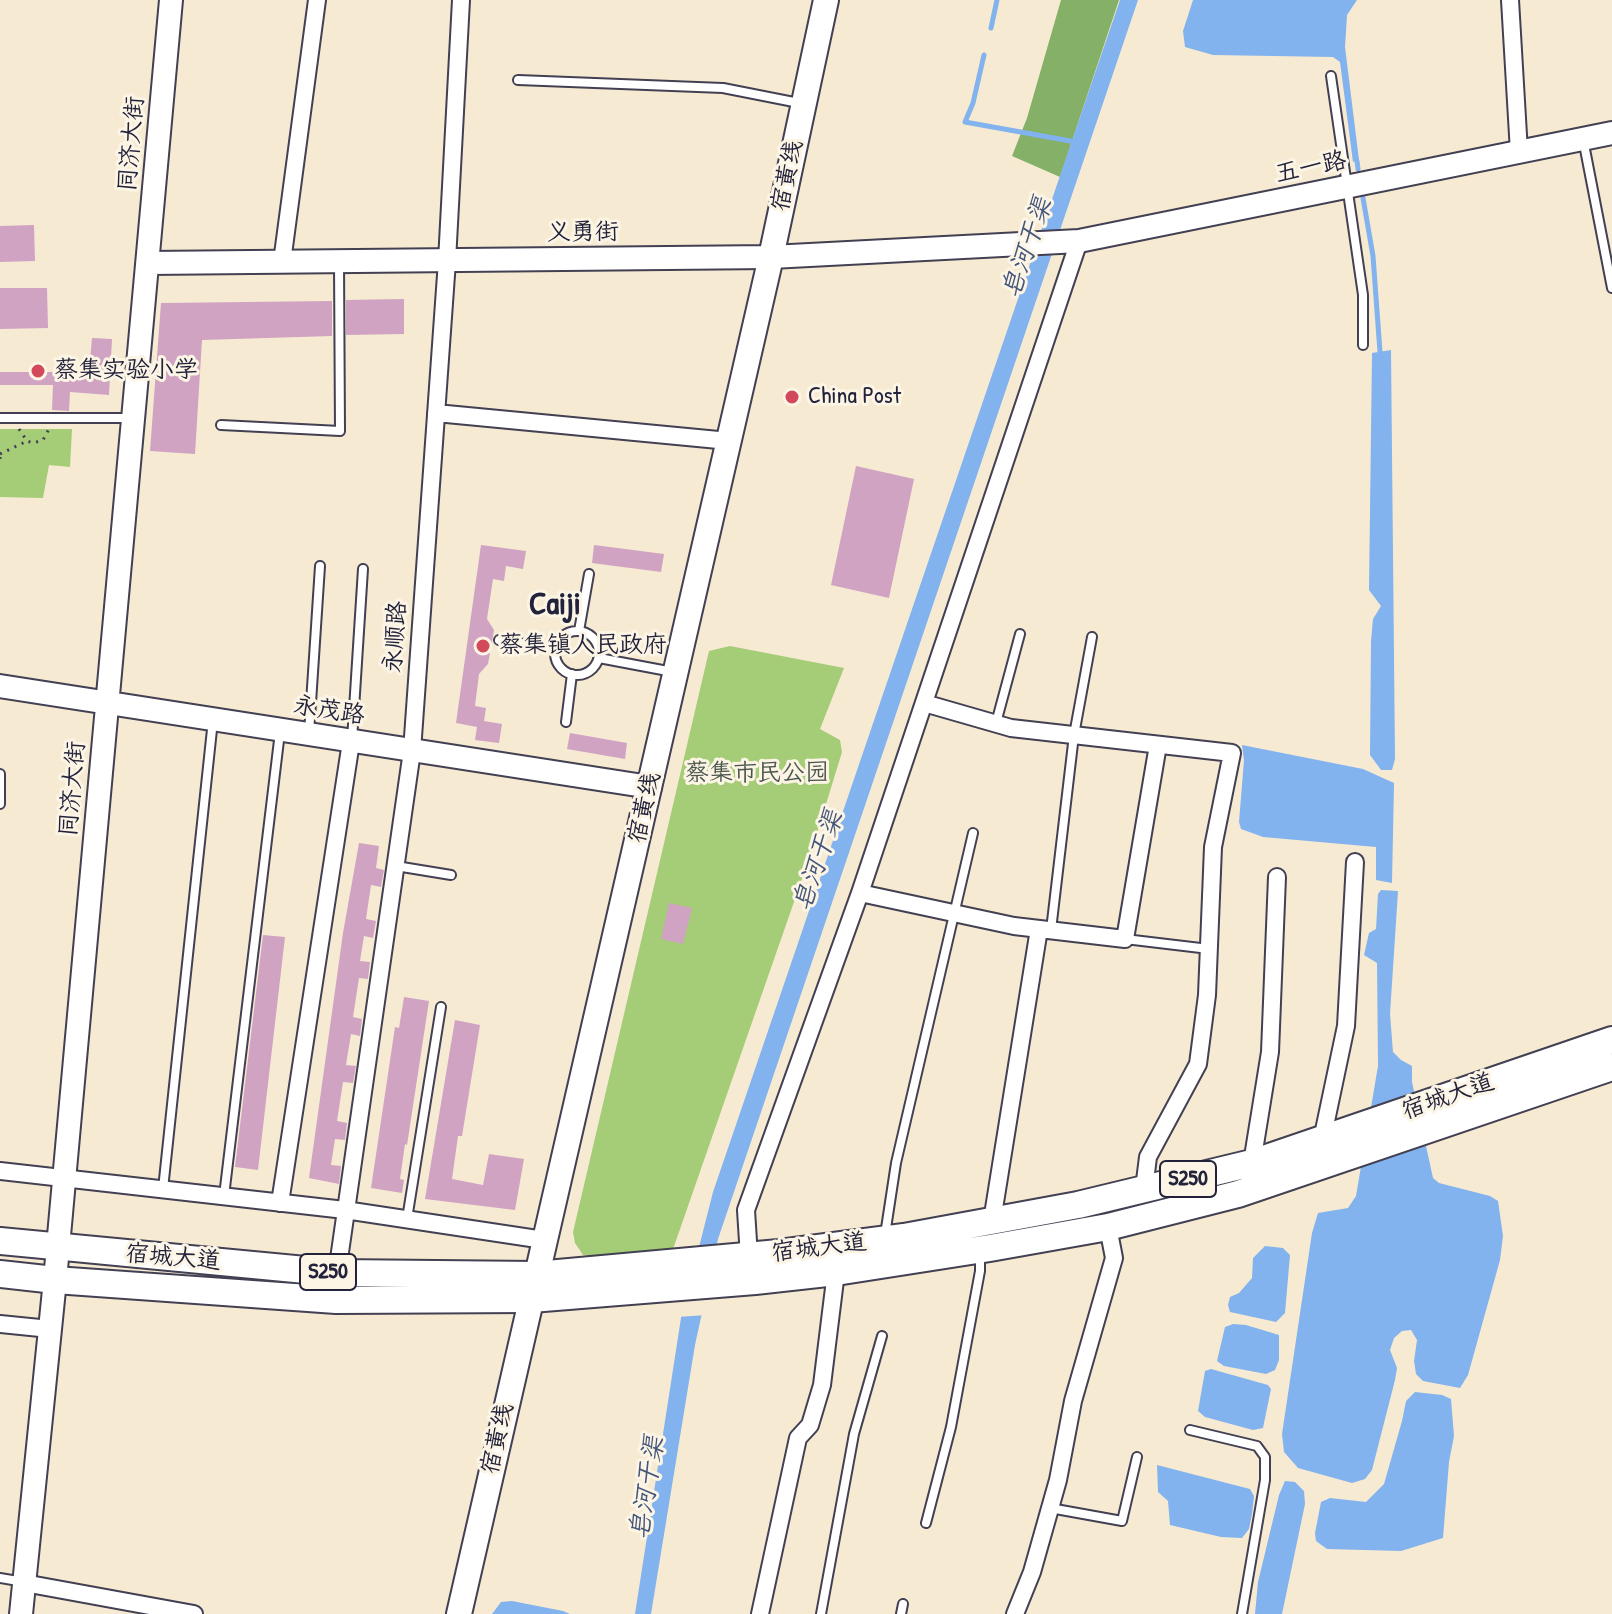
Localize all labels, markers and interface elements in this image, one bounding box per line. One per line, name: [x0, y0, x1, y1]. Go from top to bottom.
street label: 同济大街: [113, 95, 151, 193]
street label: 宿黄线: [766, 138, 810, 214]
street label: 五一路: [1273, 146, 1349, 190]
water label: 皂河干渠: [996, 194, 1060, 302]
street label: 义勇街: [547, 218, 619, 248]
place label: 蔡集实验小学: [54, 357, 198, 385]
marker: 蔡集实验小学: [29, 362, 47, 380]
place label: China Post: [808, 383, 901, 411]
marker: China Post: [783, 388, 801, 406]
district label: Caiji: [529, 586, 581, 624]
street label: 永顺路: [379, 600, 413, 674]
place label: 蔡集镇人民政府: [499, 632, 667, 660]
marker: 蔡集镇人民政府: [474, 637, 492, 655]
street label: 永茂路: [291, 691, 367, 731]
street label: 同济大街: [54, 740, 92, 838]
park label: 蔡集市民公园: [685, 760, 829, 788]
street label: 宿黄线: [623, 770, 667, 846]
water label: 皂河干渠: [787, 807, 851, 915]
street label: 宿城大道: [1398, 1068, 1498, 1126]
road number: S250: [1160, 1161, 1216, 1197]
street label: 宿城大道: [770, 1228, 868, 1268]
street label: 宿城大道: [124, 1239, 222, 1277]
road number: S250: [300, 1254, 356, 1290]
street label: 宿黄线: [476, 1401, 520, 1477]
water label: 皂河干渠: [624, 1434, 672, 1542]

